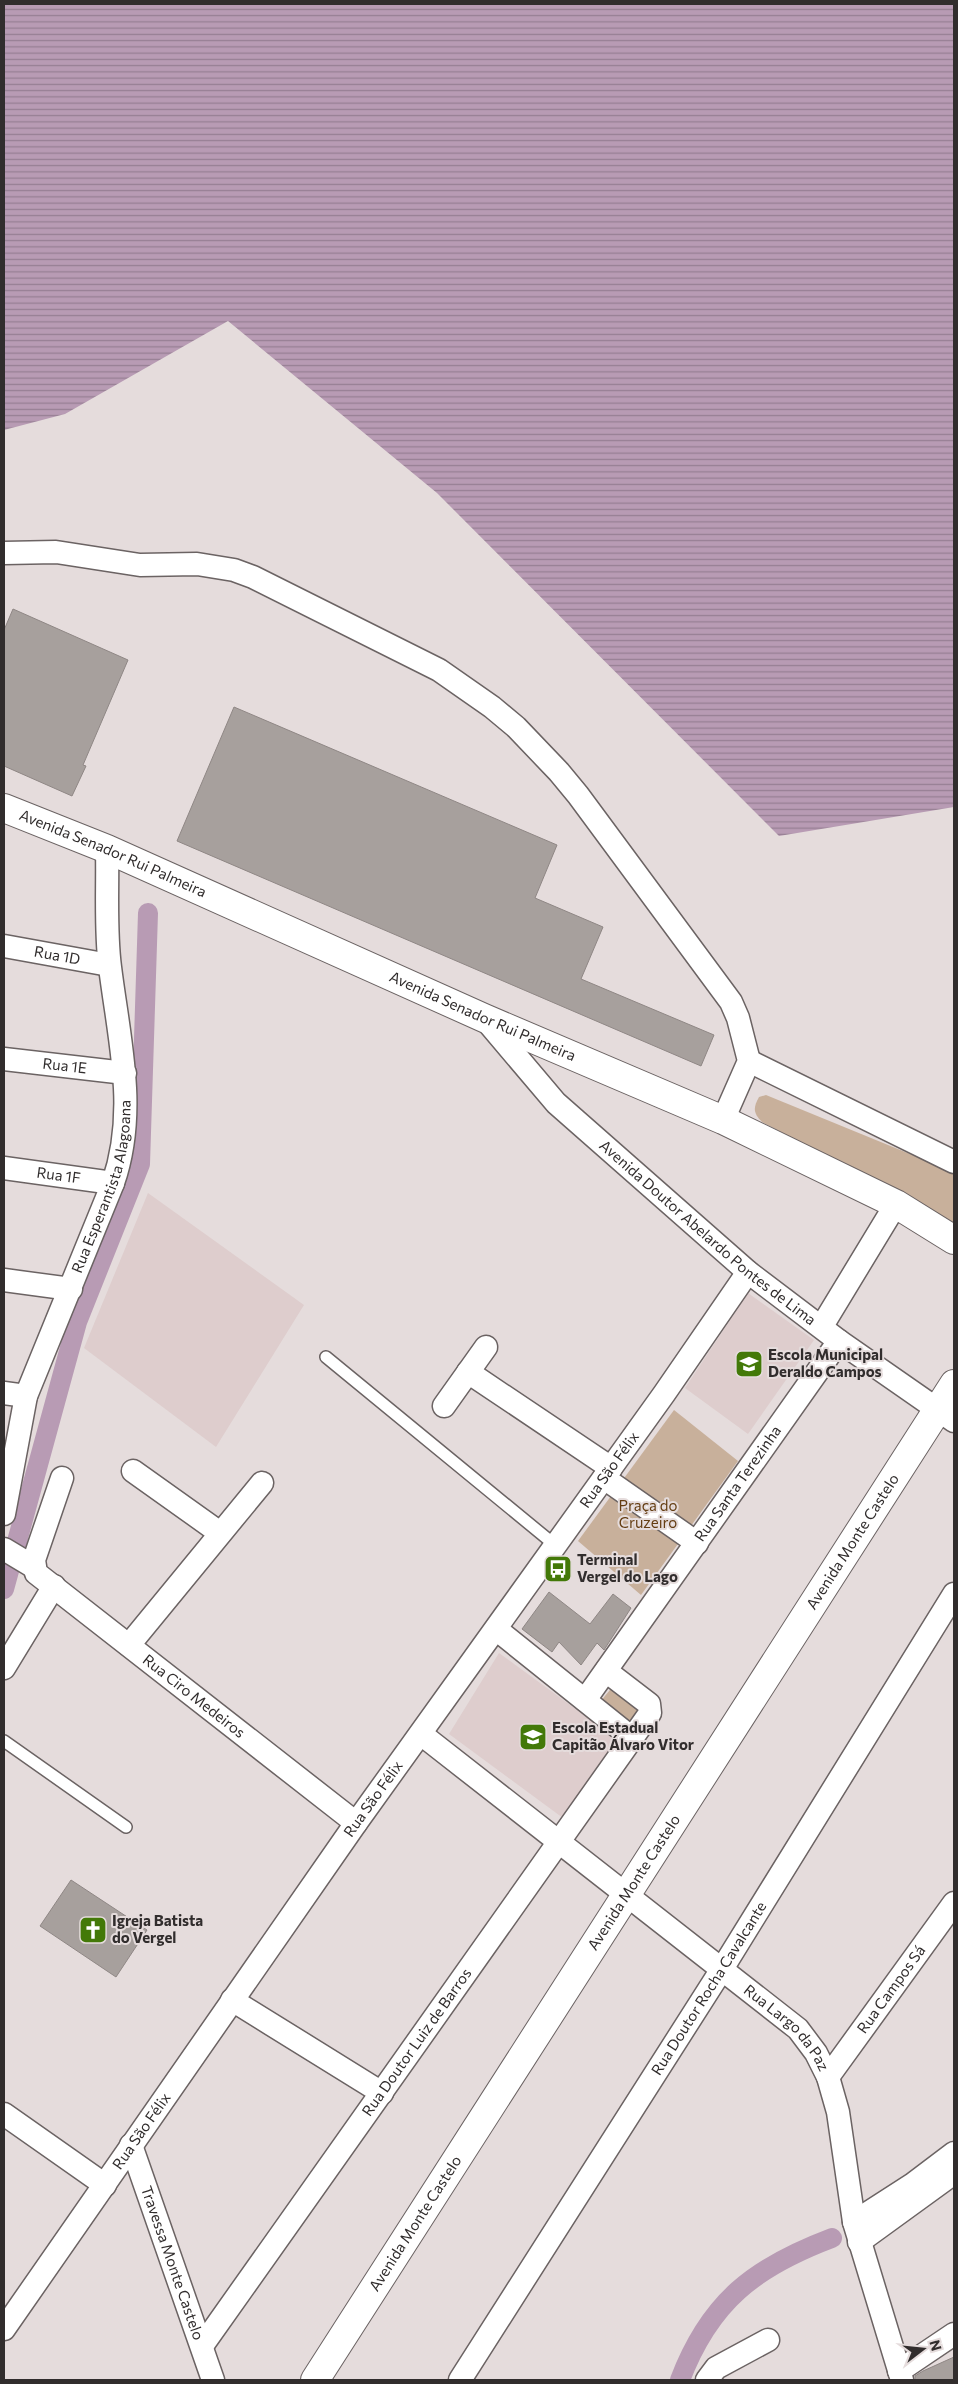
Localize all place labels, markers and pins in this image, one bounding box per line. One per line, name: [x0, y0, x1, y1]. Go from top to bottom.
place label: Escola Municipal Deraldo Campos: [768, 1345, 883, 1380]
school or university icon: Escola Municipal Deraldo Campos: [734, 1349, 764, 1379]
place label: Terminal Vergel do Lago: [577, 1550, 678, 1585]
bus stop icon: Terminal Vergel do Lago: [543, 1554, 573, 1584]
place label: Escola Estadual Capitão Álvaro Vitor: [552, 1718, 694, 1753]
school or university icon: Escola Estadual Capitão Álvaro Vitor: [518, 1722, 548, 1752]
place label: Igreja Batista do Vergel: [112, 1911, 203, 1946]
church icon: Igreja Batista do Vergel: [78, 1915, 108, 1945]

